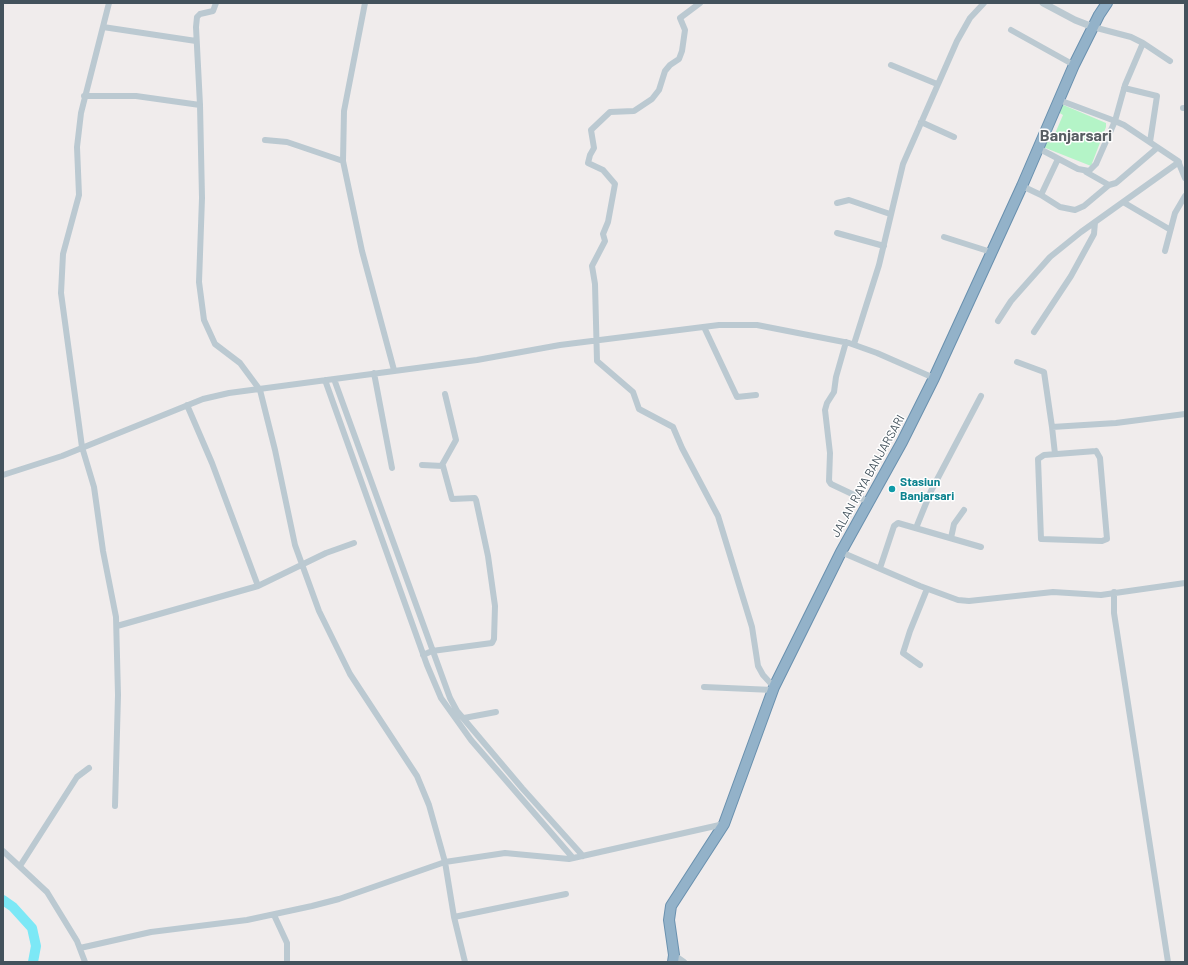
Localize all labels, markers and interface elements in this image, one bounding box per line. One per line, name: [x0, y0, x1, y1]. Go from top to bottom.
district label: Banjarsari: [1040, 126, 1112, 146]
street label: JALAN RAYA BANJARSARI: [828, 412, 908, 540]
place label: Stasiun Banjarsari: [900, 475, 954, 503]
marker: Stasiun Banjarsari: [887, 484, 897, 494]

